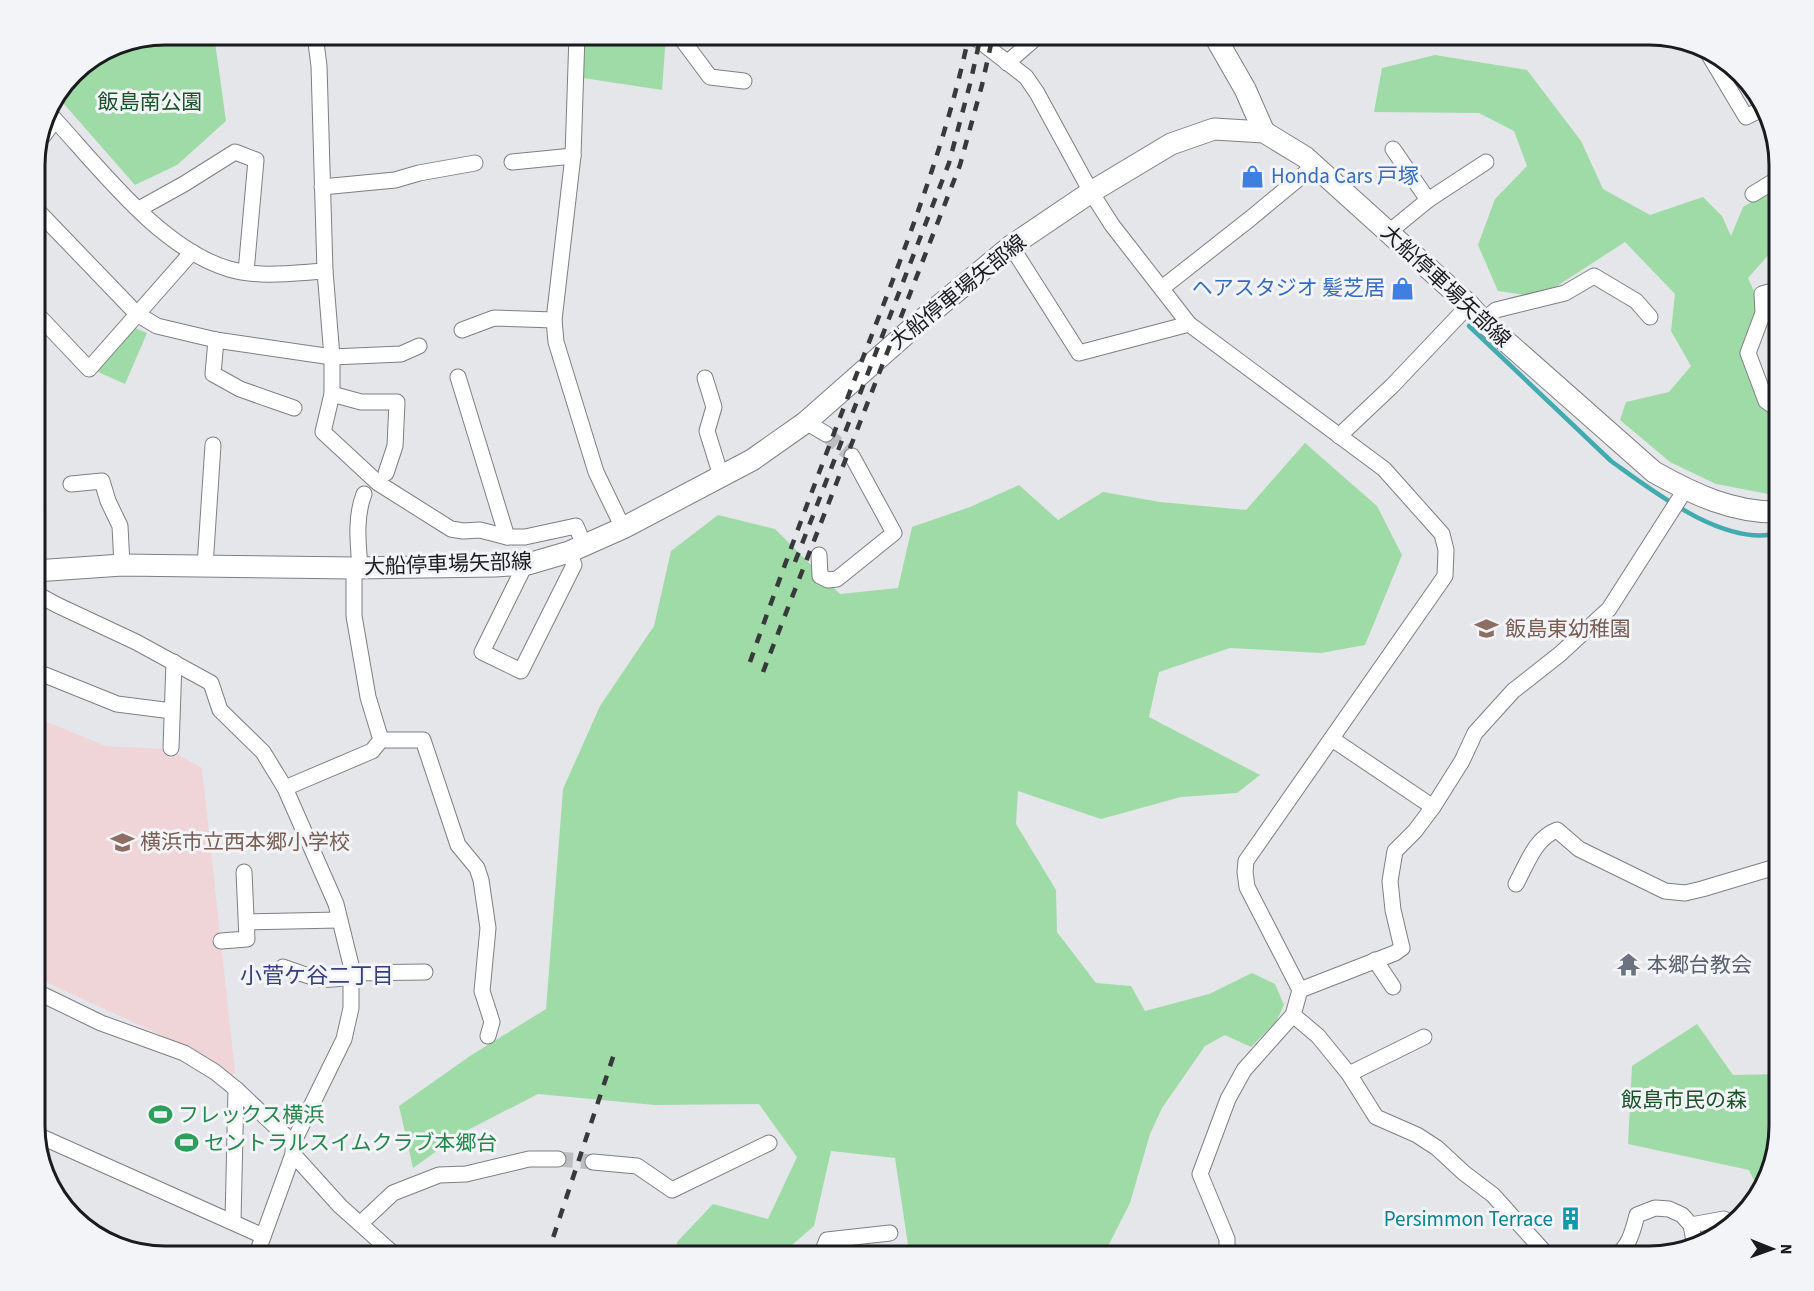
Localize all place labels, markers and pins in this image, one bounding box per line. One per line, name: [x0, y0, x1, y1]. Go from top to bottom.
place label: Honda Cars 戸塚: [1271, 161, 1419, 191]
shop icon: Honda Cars 戸塚: [1240, 163, 1266, 189]
place label: ヘアスタジオ 髪芝居: [1192, 273, 1385, 303]
shop icon: ヘアスタジオ 髪芝居: [1390, 275, 1416, 301]
place label: 飯島東幼稚園: [1505, 614, 1631, 644]
school or university icon: 飯島東幼稚園: [1474, 616, 1500, 642]
place label: 横浜市立西本郷小学校: [140, 827, 350, 857]
school or university icon: 横浜市立西本郷小学校: [109, 829, 135, 855]
place label: 本郷台教会: [1647, 950, 1752, 980]
temple icon: 本郷台教会: [1616, 952, 1642, 978]
place label: フレックス横浜: [178, 1100, 324, 1130]
sports icon: フレックス横浜: [147, 1102, 173, 1128]
place label: セントラルスイムクラブ本郷台: [204, 1128, 498, 1158]
sports icon: セントラルスイムクラブ本郷台: [173, 1130, 199, 1156]
place label: Persimmon Terrace: [1384, 1204, 1553, 1234]
building icon: Persimmon Terrace: [1558, 1206, 1584, 1232]

